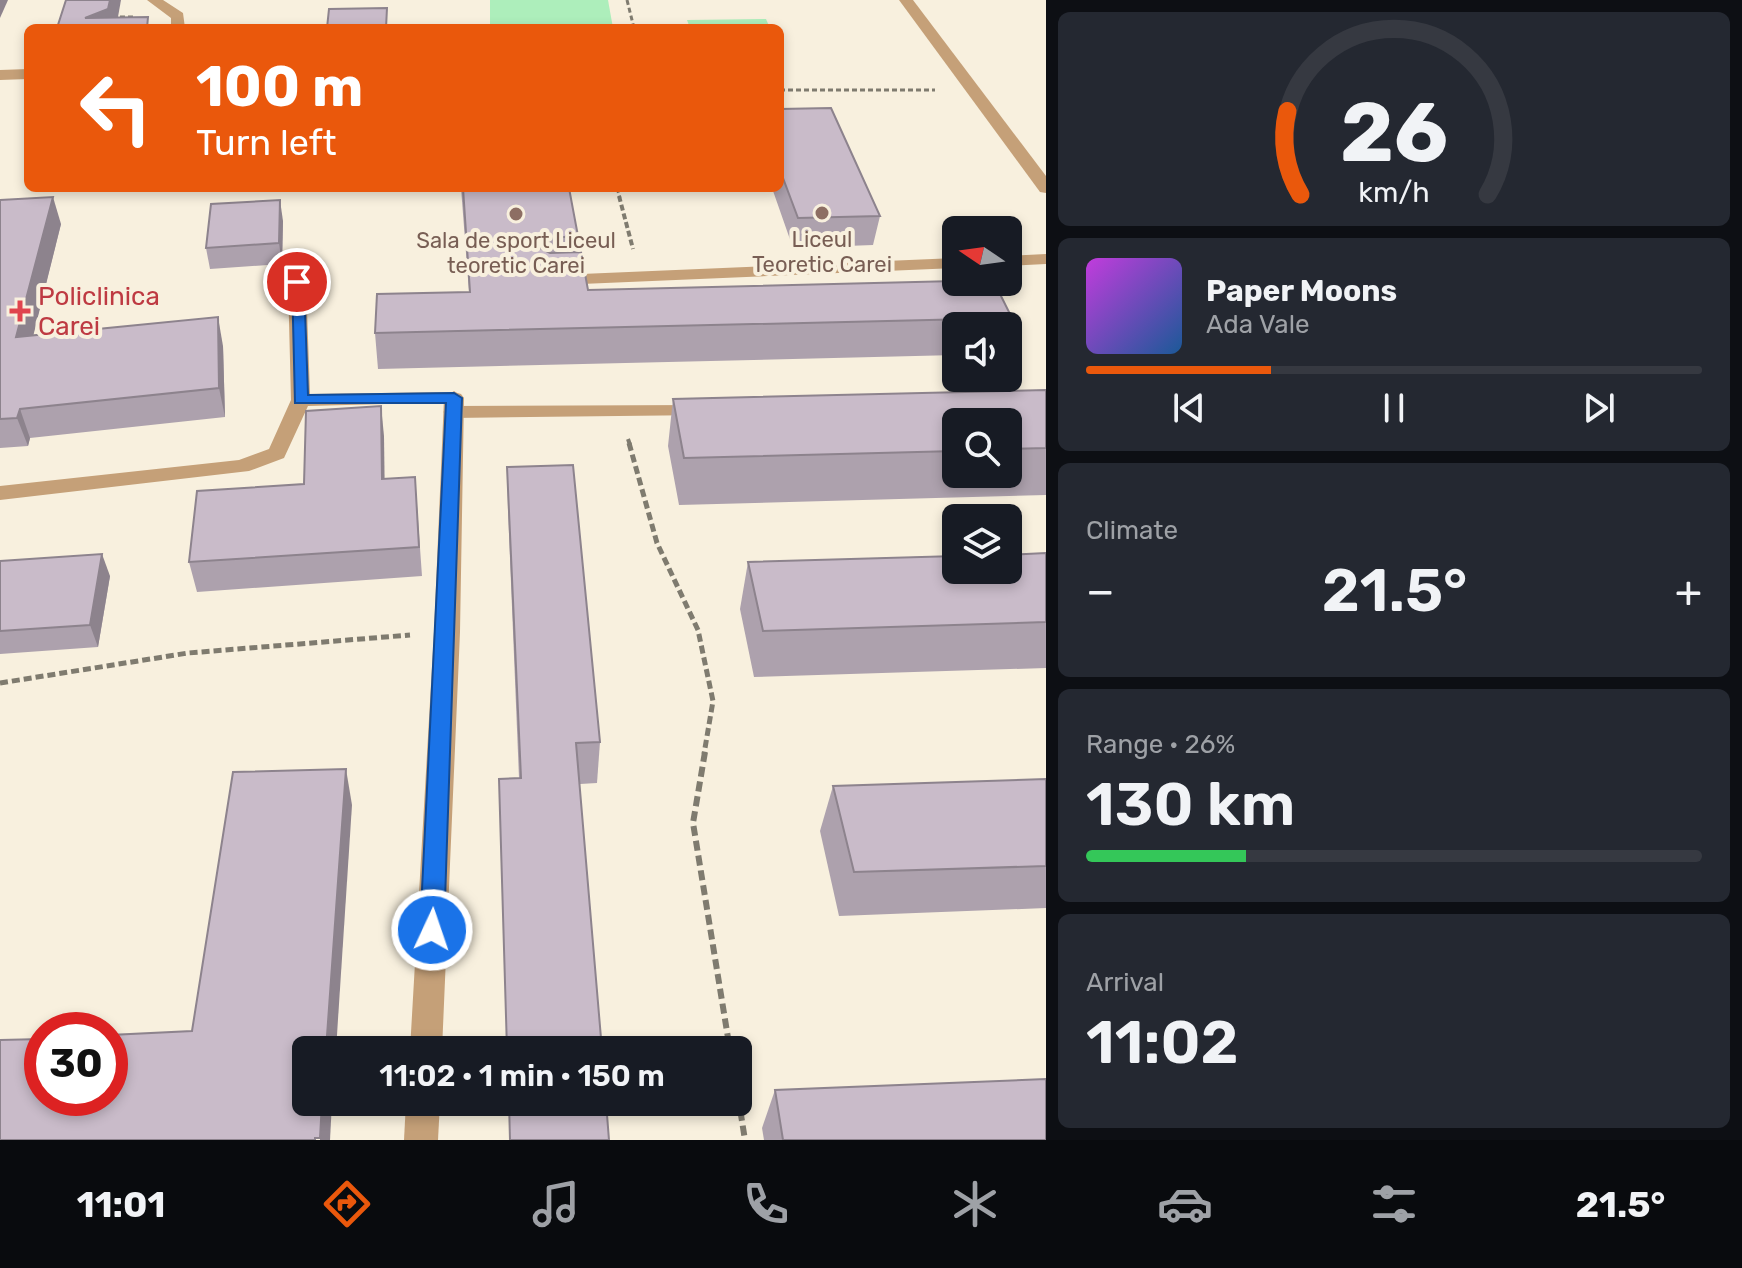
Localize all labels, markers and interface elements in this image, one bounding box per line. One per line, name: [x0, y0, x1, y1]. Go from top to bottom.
text: 100 m: [196, 54, 363, 120]
icon: left: [64, 56, 168, 160]
text: 26: [1340, 82, 1448, 181]
text: Turn left: [196, 121, 337, 164]
text: km/h: [1358, 175, 1430, 209]
marker: Liceul Teoretic Carei: [813, 204, 831, 222]
marker: Sala de sport Liceul teoretic Carei: [507, 205, 525, 223]
north arrow: [942, 216, 1022, 296]
map controls: [942, 216, 1022, 584]
place label: Liceul Teoretic Carei: [752, 226, 892, 278]
place label: Sala de sport Liceul teoretic Carei: [416, 227, 616, 279]
pin: [263, 248, 331, 316]
icon: arrive: [275, 260, 319, 304]
text: Paper Moons: [1206, 273, 1397, 309]
place label: Policlinica Carei: [38, 281, 160, 342]
marker: Policlinica Carei: [9, 300, 31, 322]
text: Ada Vale: [1206, 309, 1310, 340]
button: sound: [942, 312, 1022, 392]
icon: previous: [1167, 386, 1211, 430]
icon: pause: [1372, 386, 1416, 430]
icon: next: [1577, 386, 1621, 430]
button: search: [942, 408, 1022, 488]
button: layers: [942, 504, 1022, 584]
text: Climate: [1086, 515, 1178, 546]
text: 21.5°: [1322, 555, 1467, 626]
text: −: [1086, 565, 1115, 617]
text: +: [1675, 565, 1702, 617]
text: Range · 26%: [1086, 729, 1235, 760]
text: 130 km: [1086, 769, 1295, 840]
position arrow: [390, 888, 474, 972]
text: Arrival: [1086, 967, 1164, 998]
text: 11:02: [1086, 1007, 1239, 1078]
speed limit sign: 30: [24, 1012, 128, 1116]
text: 11:02 · 1 min · 150 m: [379, 1058, 665, 1094]
icon: directions: [319, 1176, 375, 1232]
icon: music: [528, 1176, 584, 1232]
icon: phone: [738, 1176, 794, 1232]
icon: climate: [947, 1176, 1003, 1232]
icon: car: [1157, 1176, 1213, 1232]
icon: filters: [1366, 1176, 1422, 1232]
text: 11:01: [77, 1183, 165, 1226]
text: 21.5°: [1576, 1183, 1665, 1226]

